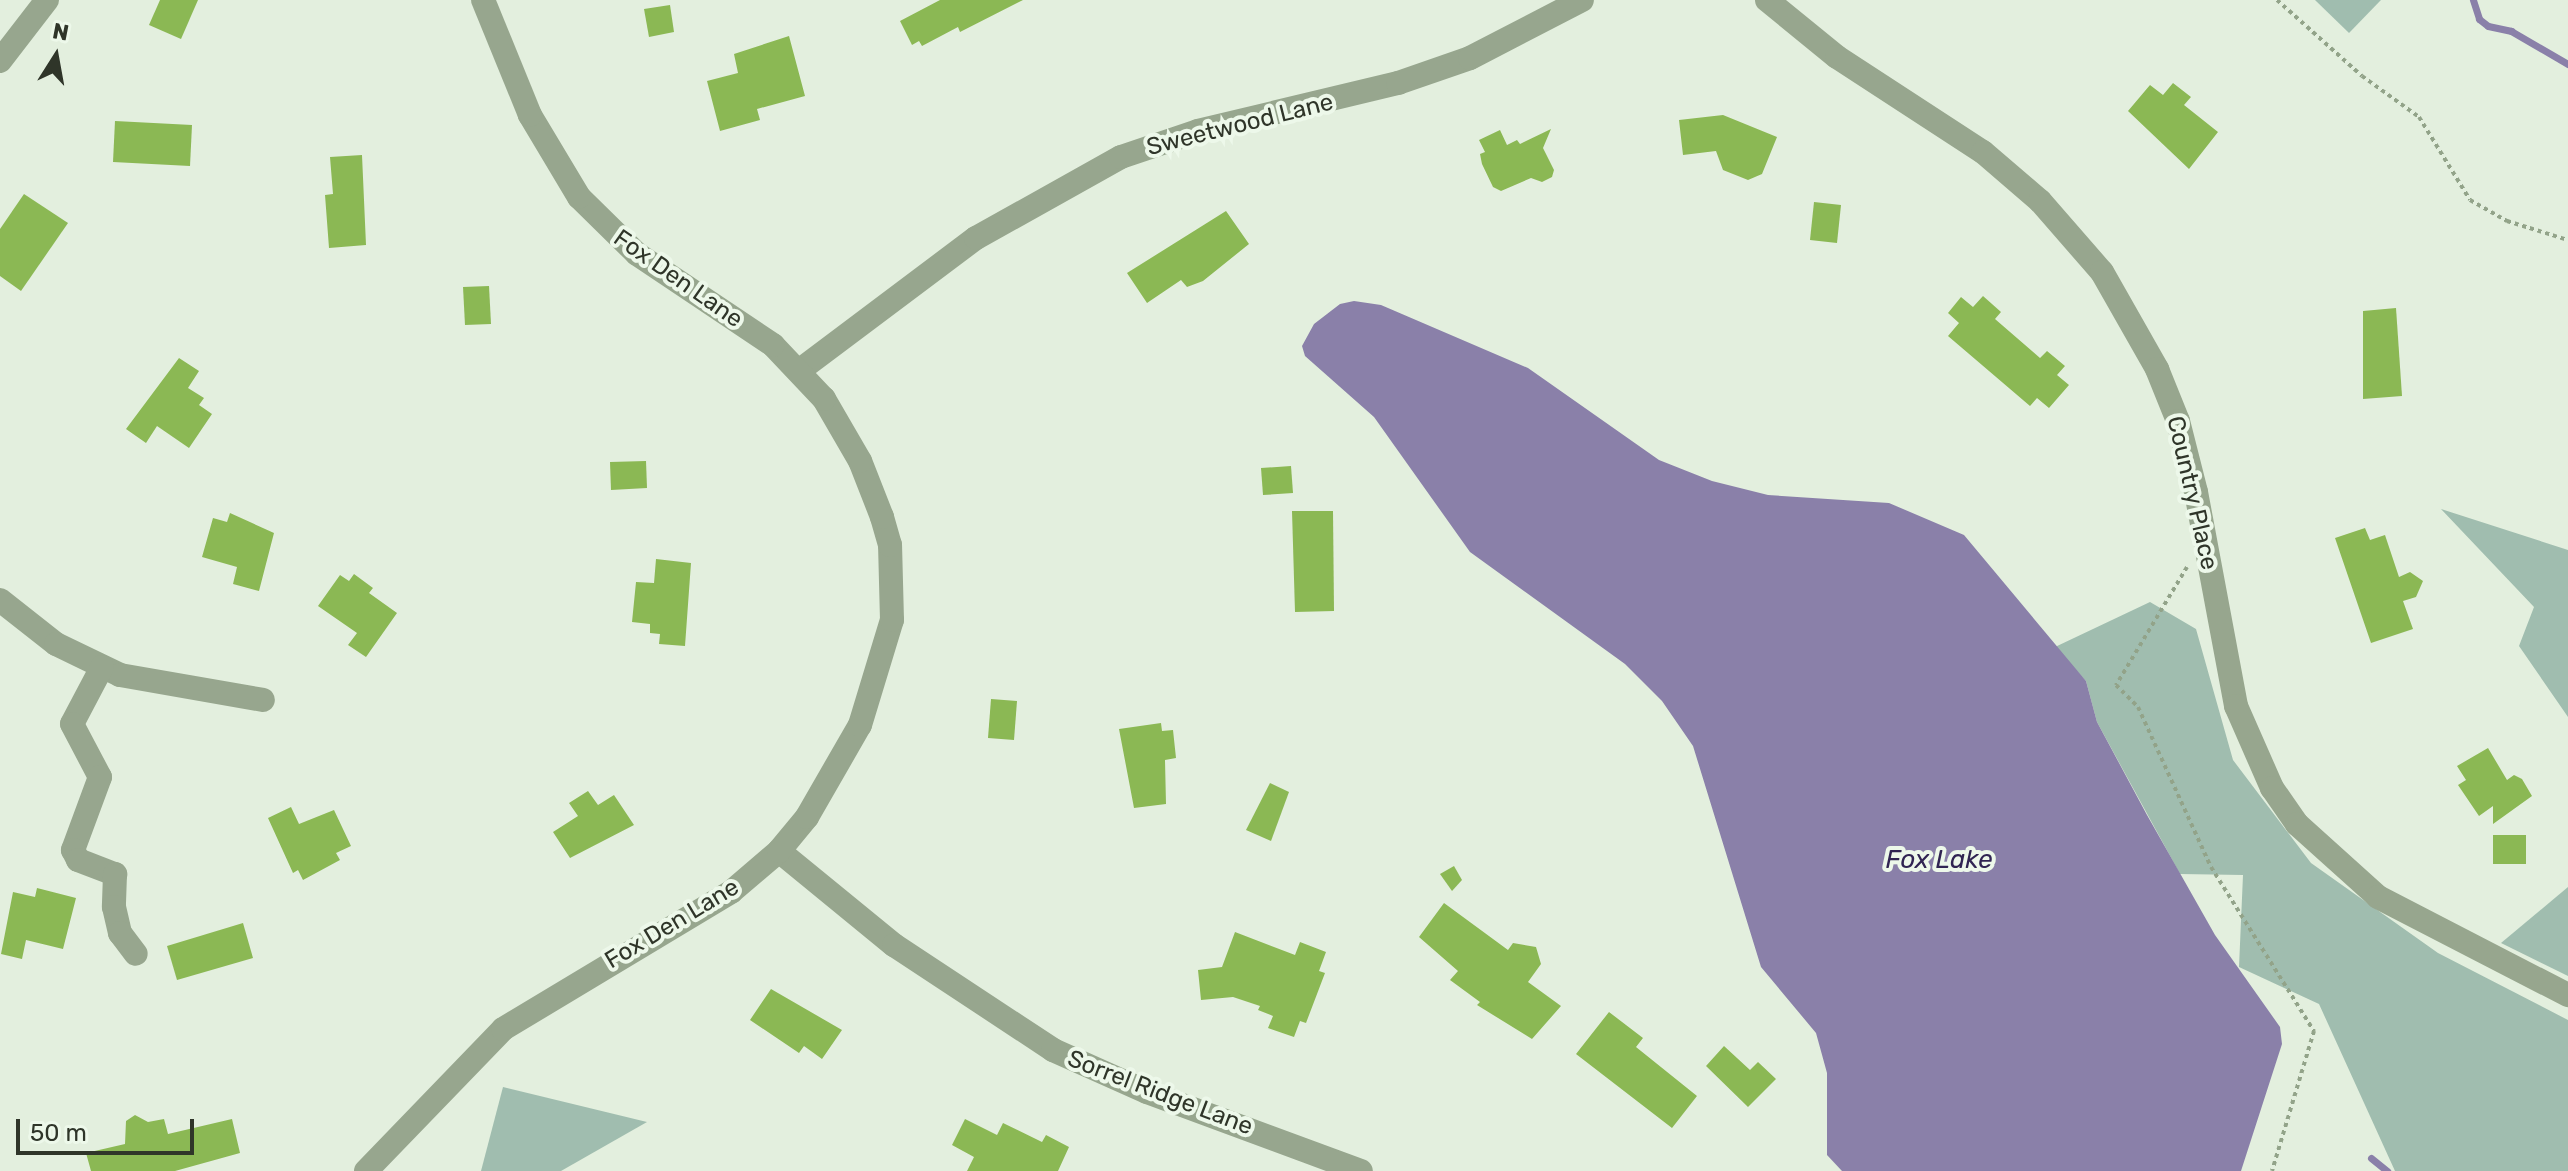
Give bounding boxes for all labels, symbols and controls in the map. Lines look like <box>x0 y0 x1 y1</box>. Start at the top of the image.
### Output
north arrow <box>16 16 96 96</box>
text: N <box>50 17 71 47</box>
street label: Sweetwood Lane <box>1144 88 1336 162</box>
street label: Fox Den Lane <box>608 224 748 334</box>
street label: Country Place <box>2160 413 2224 573</box>
water label: Fox Lake <box>1886 844 1992 876</box>
street label: Fox Den Lane <box>600 873 744 975</box>
street label: Sorrel Ridge Lane <box>1063 1044 1257 1142</box>
scale bar <box>20 1103 198 1153</box>
text: 50 m <box>30 1119 87 1147</box>

